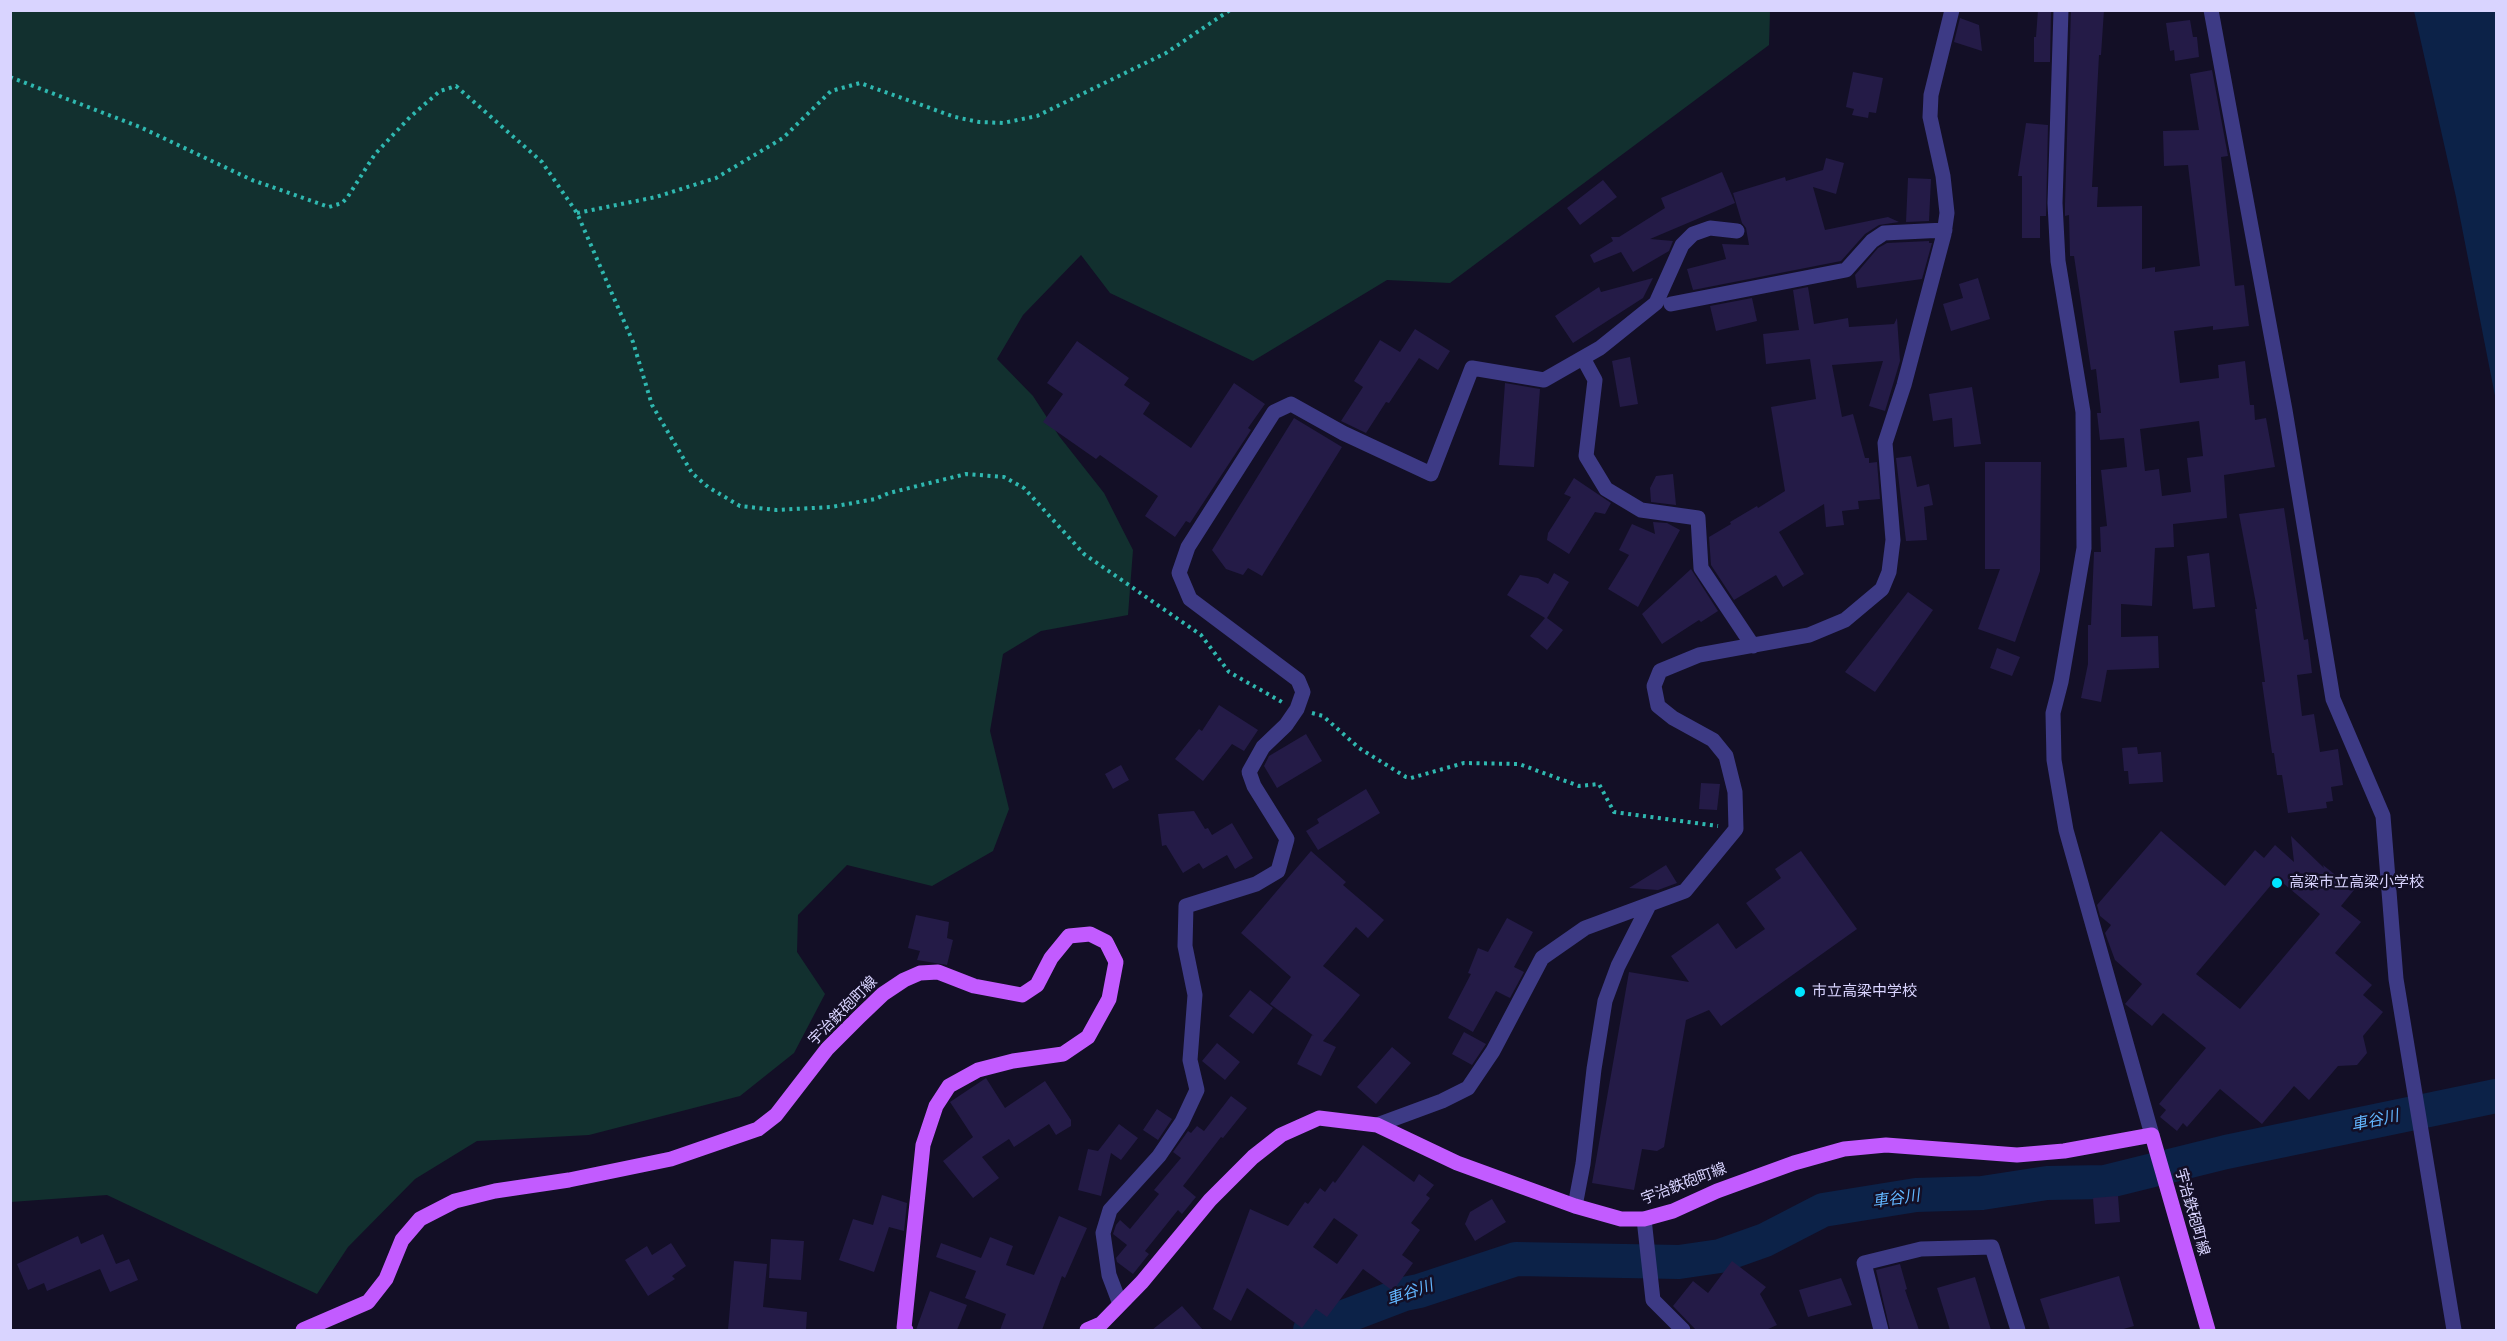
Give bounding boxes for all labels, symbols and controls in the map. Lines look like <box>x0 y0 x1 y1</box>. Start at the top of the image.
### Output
place label: 高梁市立高梁小学校 <box>2289 874 2424 892</box>
marker: 高梁市立高梁小学校 <box>2270 876 2284 890</box>
street label: 宇治鉄砲町線 <box>805 973 881 1049</box>
place label: 市立高梁中学校 <box>1812 983 1917 1001</box>
marker: 市立高梁中学校 <box>1793 985 1807 999</box>
water label: 車谷川 <box>2350 1107 2400 1135</box>
street label: 宇治鉄砲町線 <box>1639 1159 1729 1209</box>
street label: 宇治鉄砲町線 <box>2171 1166 2213 1258</box>
water label: 車谷川 <box>1871 1186 1921 1212</box>
water label: 車谷川 <box>1384 1276 1436 1310</box>

